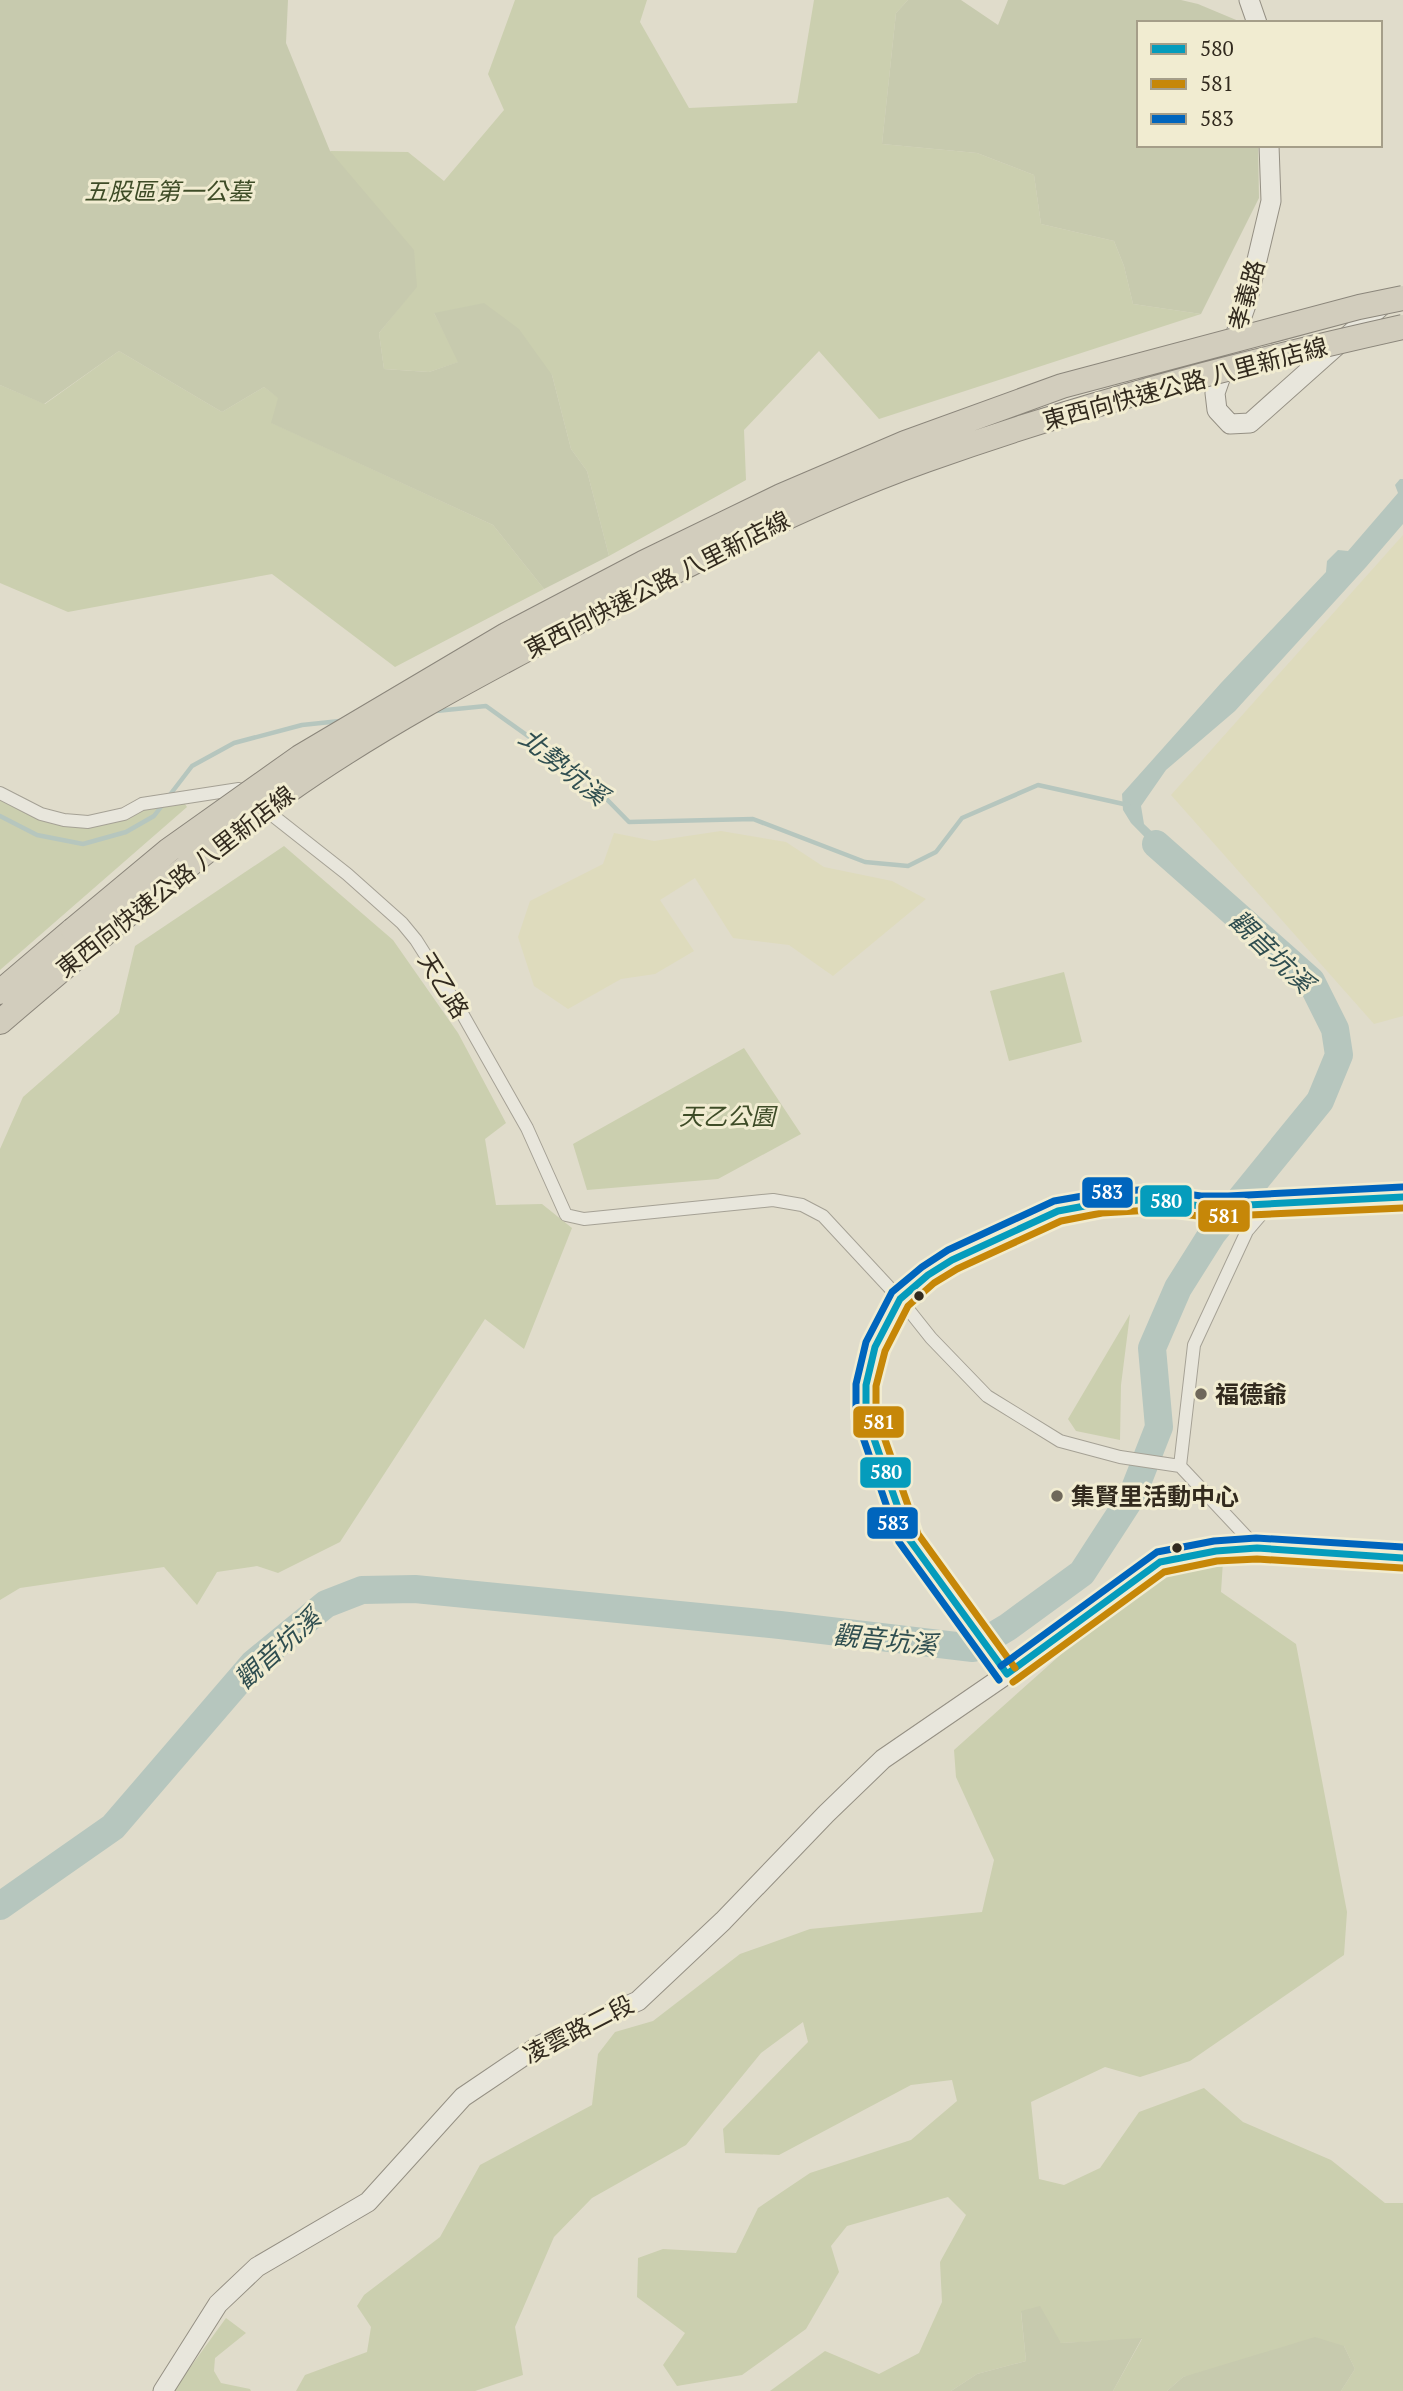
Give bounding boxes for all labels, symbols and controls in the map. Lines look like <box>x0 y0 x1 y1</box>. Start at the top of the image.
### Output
legend <box>1137 21 1382 147</box>
text: 580 <box>1200 34 1234 62</box>
text: 581 <box>1200 69 1234 97</box>
text: 583 <box>1200 104 1234 132</box>
park label: 五股區第一公墓 <box>84 175 256 207</box>
street label: 孝義路 <box>1221 256 1271 334</box>
street label: 東西向快速公路 八里新店線 <box>1039 330 1331 436</box>
street label: 東西向快速公路 八里新店線 <box>519 503 795 665</box>
water label: 北勢坑溪 <box>513 720 618 814</box>
street label: 東西向快速公路 八里新店線 <box>49 778 301 984</box>
water label: 觀音坑溪 <box>1223 903 1324 1002</box>
street label: 天乙路 <box>411 946 477 1024</box>
park label: 天乙公園 <box>679 1100 778 1132</box>
line badge: 583 <box>1081 1176 1134 1209</box>
text: 583 <box>1091 1179 1123 1204</box>
line badge: 580 <box>1139 1184 1193 1218</box>
text: 580 <box>1150 1188 1182 1213</box>
line badge: 581 <box>1197 1199 1251 1233</box>
text: 581 <box>1208 1203 1240 1228</box>
unlabelled marker <box>912 1289 926 1303</box>
place label: 福德爺 <box>1215 1378 1287 1410</box>
marker: 福德爺 <box>1193 1386 1209 1402</box>
line badge: 581 <box>852 1405 905 1439</box>
text: 581 <box>863 1409 895 1434</box>
line badge: 580 <box>859 1456 912 1489</box>
text: 580 <box>870 1459 902 1484</box>
place label: 集賢里活動中心 <box>1071 1480 1239 1512</box>
marker: 集賢里活動中心 <box>1049 1488 1065 1504</box>
line badge: 583 <box>866 1506 919 1540</box>
text: 583 <box>877 1510 909 1535</box>
unlabelled marker <box>1170 1541 1184 1555</box>
water label: 觀音坑溪 <box>227 1598 330 1695</box>
water label: 觀音坑溪 <box>832 1617 942 1662</box>
street label: 凌雲路二段 <box>517 1988 639 2070</box>

